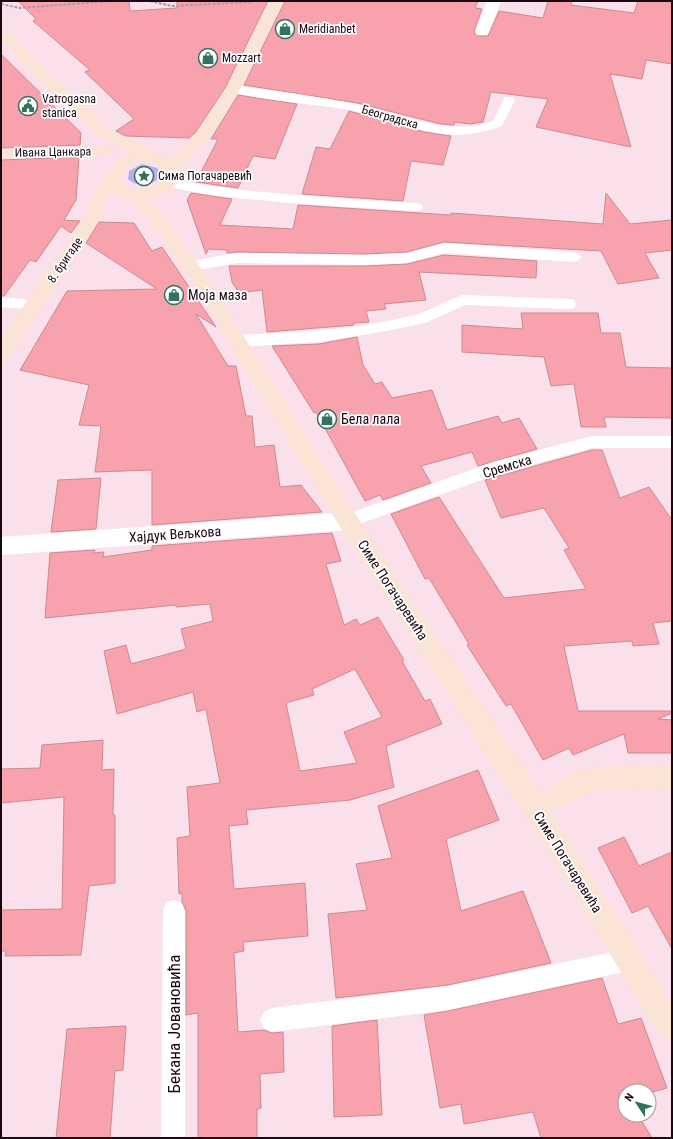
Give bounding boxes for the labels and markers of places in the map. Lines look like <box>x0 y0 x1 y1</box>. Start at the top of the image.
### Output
shop icon: Meridianbet <box>274 18 296 40</box>
place label: Meridianbet <box>299 22 356 36</box>
shop icon: Mozzart <box>197 47 219 69</box>
place label: Mozzart <box>222 51 261 65</box>
place label: Vatrogasna stanica <box>42 92 96 120</box>
public building icon: Vatrogasna stanica <box>17 95 39 117</box>
place icon: Сима Погачаревић <box>133 165 155 187</box>
place label: Сима Погачаревић <box>158 169 252 183</box>
shop icon: Моја маза <box>163 284 185 306</box>
place label: Моја маза <box>188 287 247 303</box>
shop icon: Бела лала <box>316 408 338 430</box>
place label: Бела лала <box>341 411 400 427</box>

